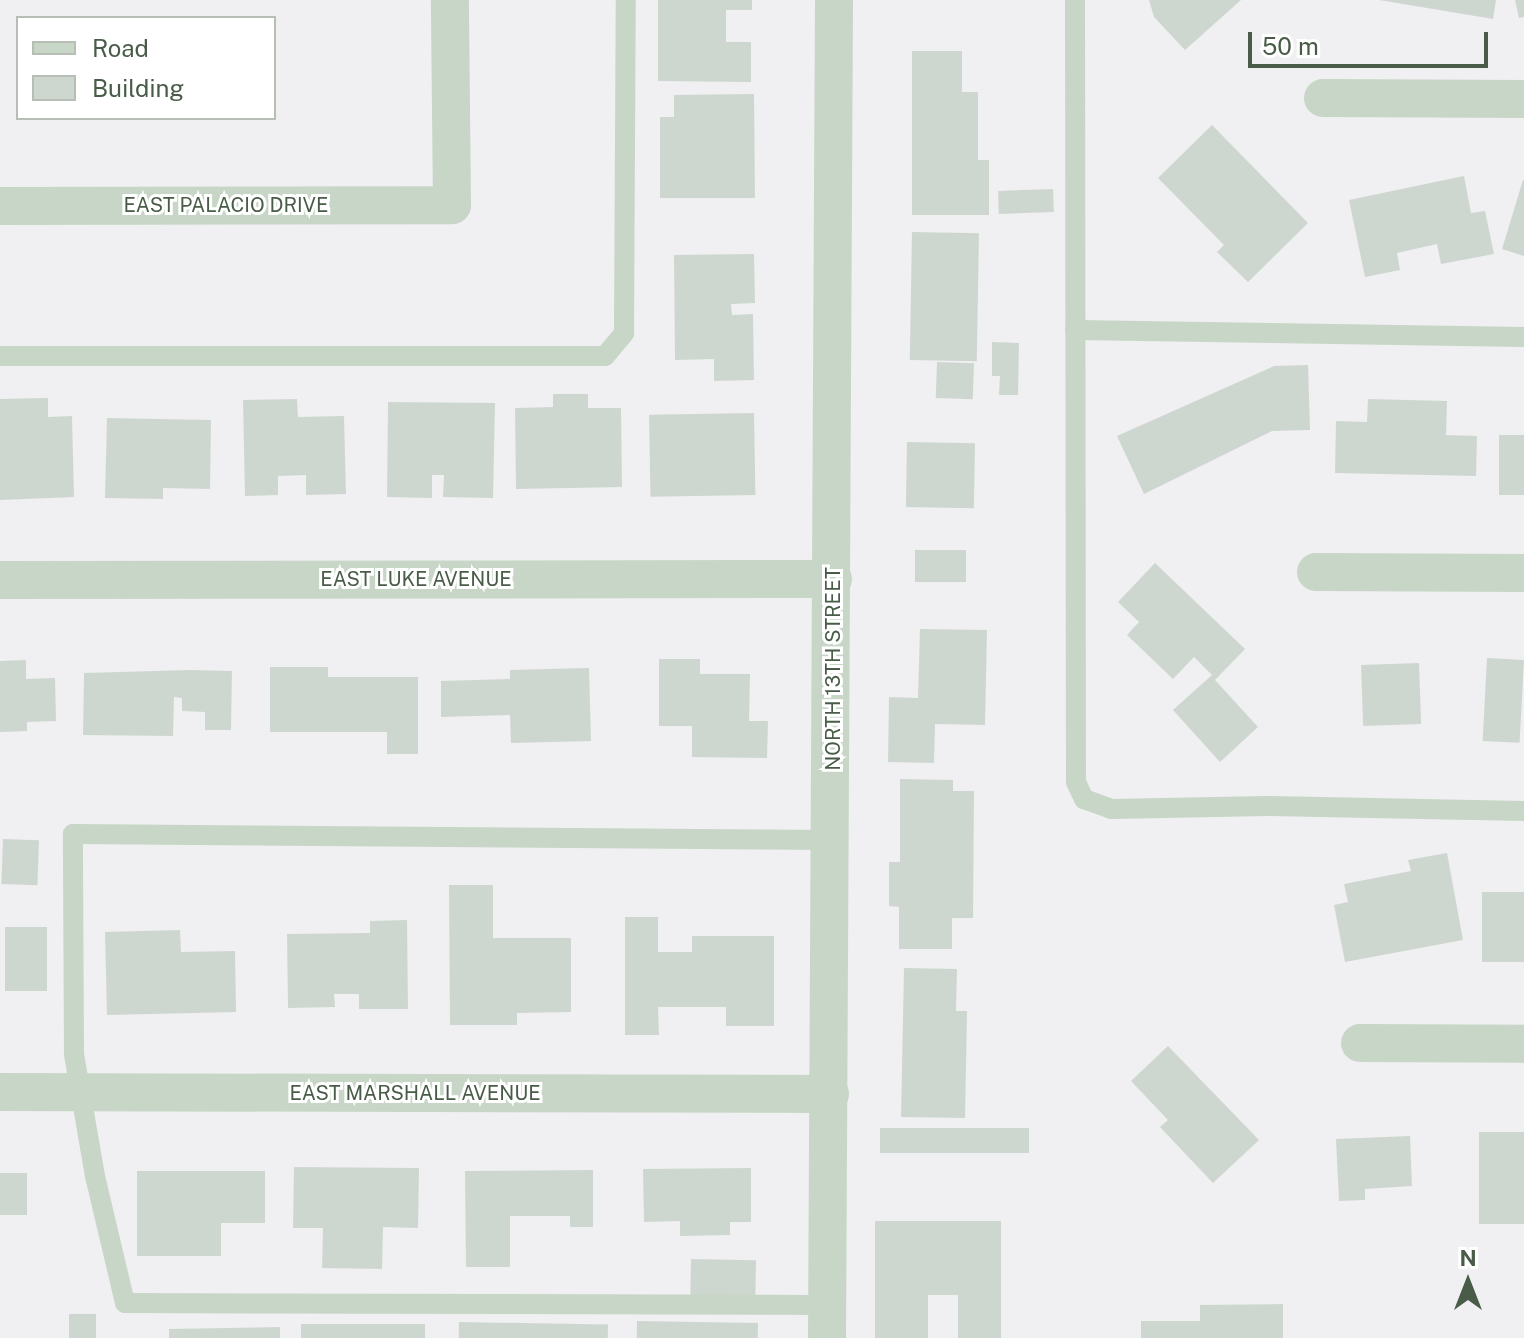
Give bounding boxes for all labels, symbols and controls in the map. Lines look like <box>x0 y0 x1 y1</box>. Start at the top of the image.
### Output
legend <box>16 16 276 120</box>
scale bar <box>1252 16 1492 66</box>
text: 50 m <box>1262 32 1319 60</box>
text: Road <box>92 34 149 62</box>
text: Building <box>92 74 184 102</box>
street label: EAST PALACIO DRIVE <box>124 193 328 217</box>
street label: EAST LUKE AVENUE <box>320 567 512 591</box>
street label: NORTH 13TH STREET <box>821 567 845 771</box>
street label: EAST MARSHALL AVENUE <box>289 1081 541 1105</box>
north arrow <box>1428 1242 1508 1322</box>
text: N <box>1459 1245 1477 1271</box>

